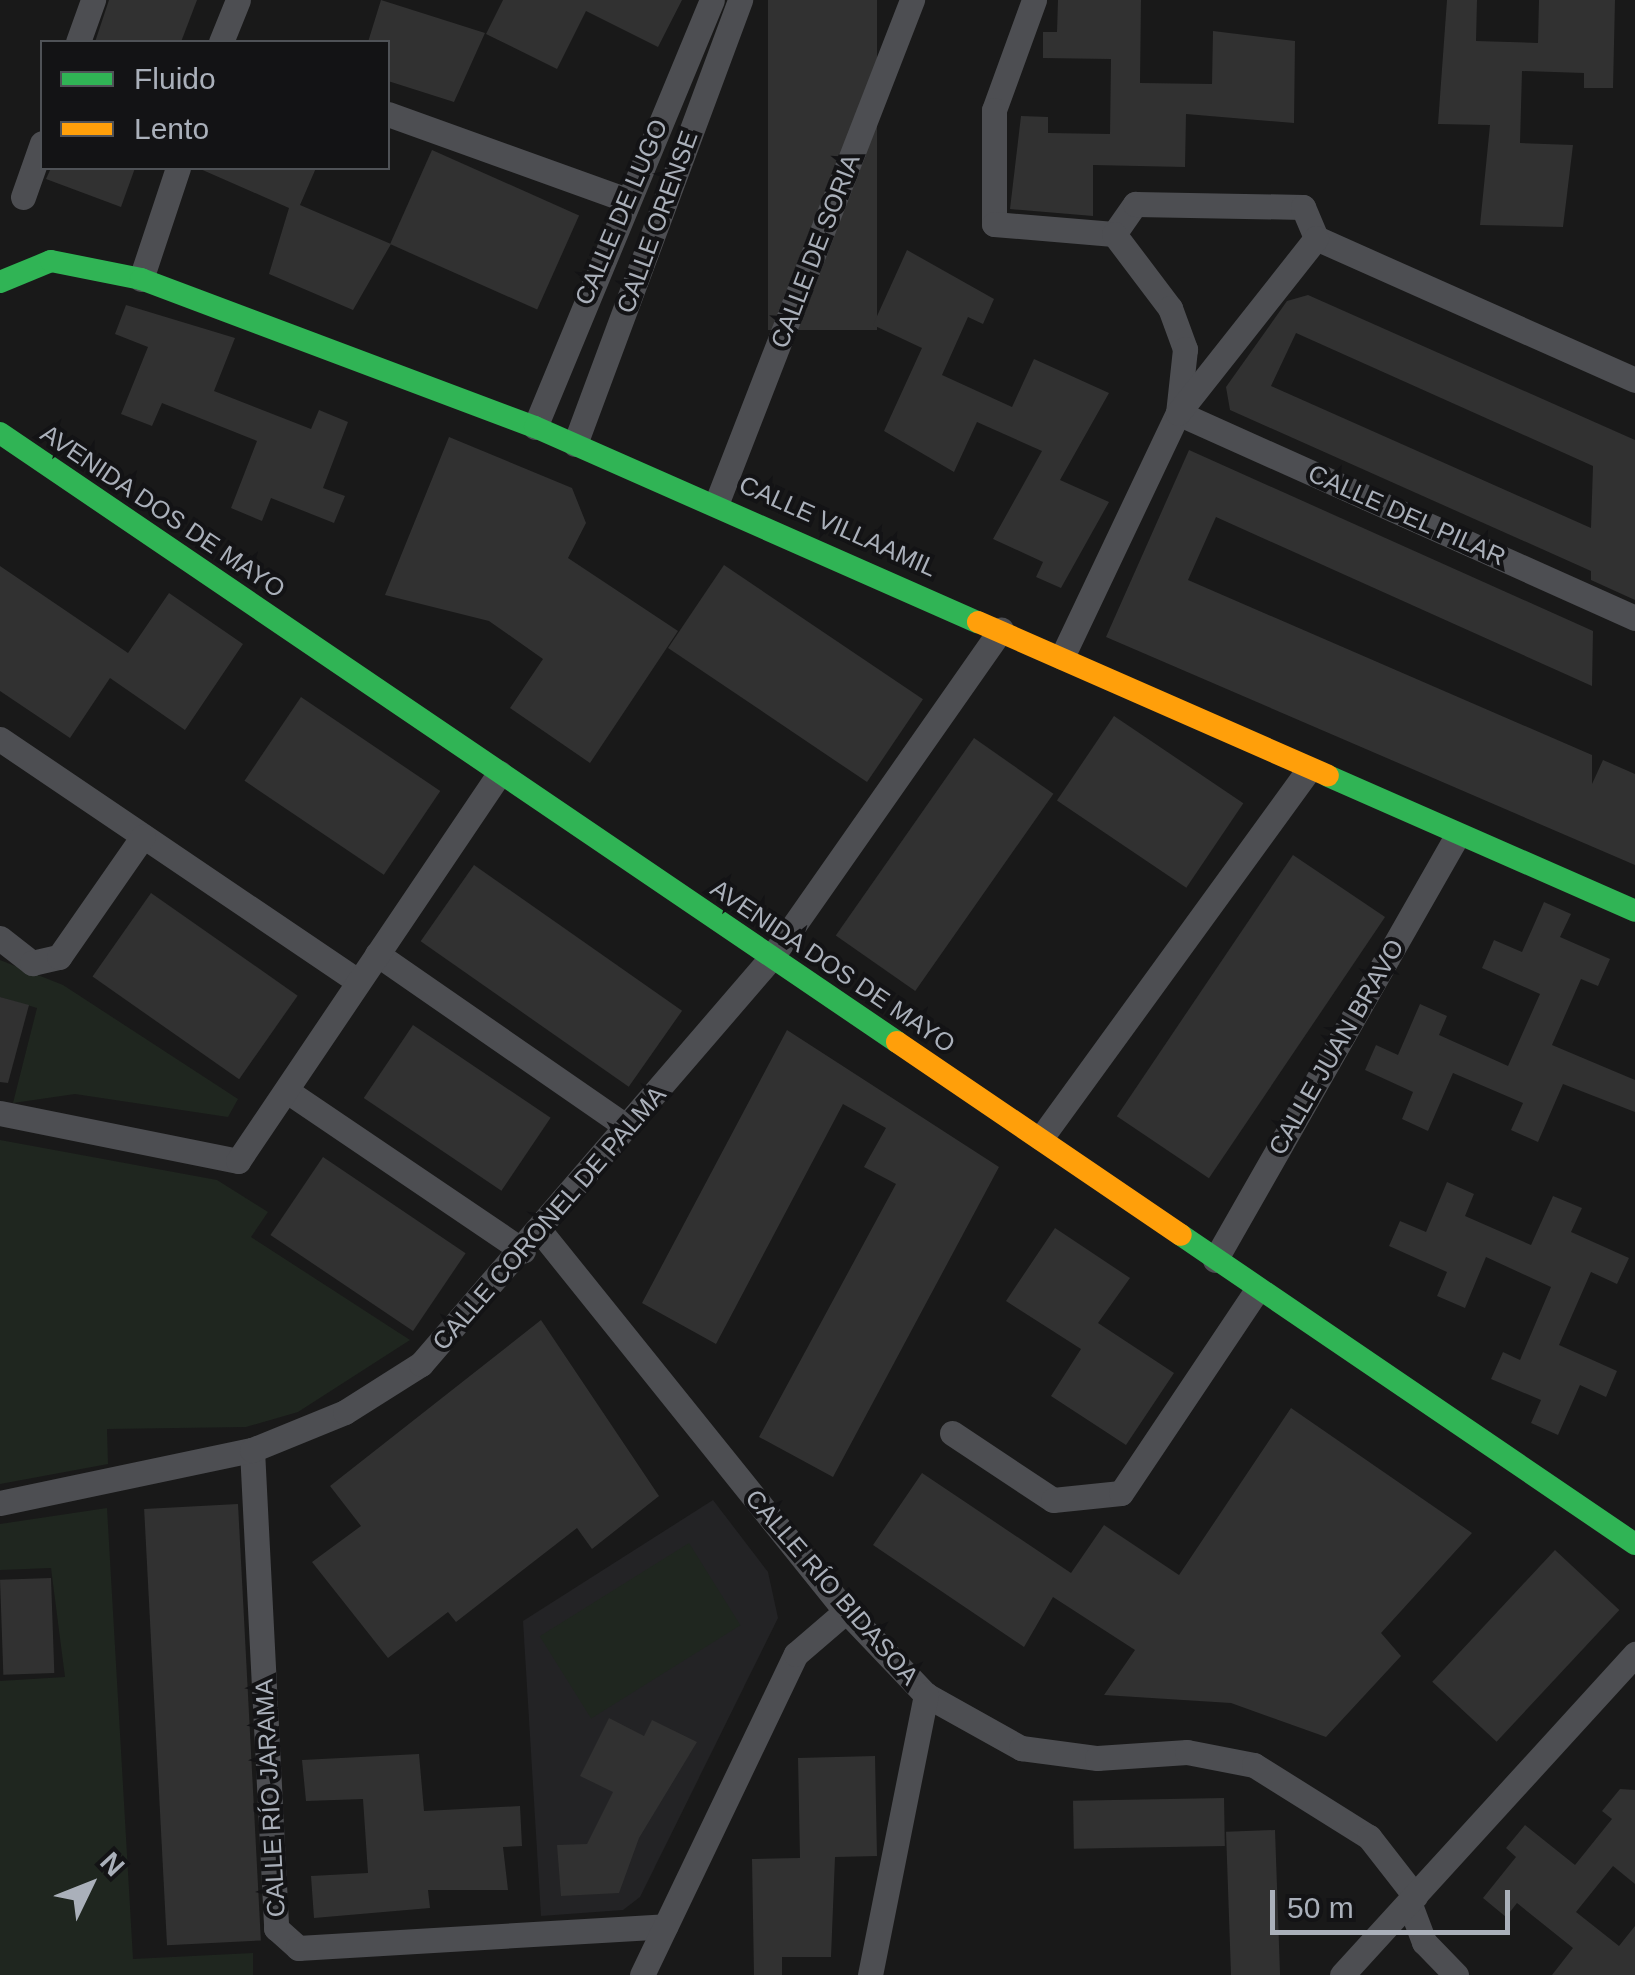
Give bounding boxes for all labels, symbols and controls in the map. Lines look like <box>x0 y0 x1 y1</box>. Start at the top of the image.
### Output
legend <box>40 40 390 170</box>
text: Fluido <box>134 62 216 95</box>
text: Lento <box>134 112 209 145</box>
street label: CALLE DE LUGO <box>568 115 674 309</box>
street label: CALLE ORENSE <box>610 127 704 317</box>
street label: CALLE DE SORIA <box>764 150 866 352</box>
street label: AVENIDA DOS DE MAYO <box>35 418 291 604</box>
street label: CALLE DEL PILAR <box>1303 458 1511 572</box>
street label: CALLE VILLAAMIL <box>735 469 941 583</box>
street label: AVENIDA DOS DE MAYO <box>705 873 961 1059</box>
street label: CALLE JUAN BRAVO <box>1262 934 1410 1160</box>
street label: CALLE CORONEL DE PALMA <box>426 1079 672 1357</box>
street label: CALLE RÍO BIDASOA <box>739 1483 925 1691</box>
street label: CALLE RÍO JARAMA <box>249 1678 291 1918</box>
north arrow <box>40 1835 140 1935</box>
text: N <box>94 1846 131 1882</box>
scale bar <box>1275 1870 1515 1932</box>
text: 50 m <box>1287 1891 1354 1924</box>

